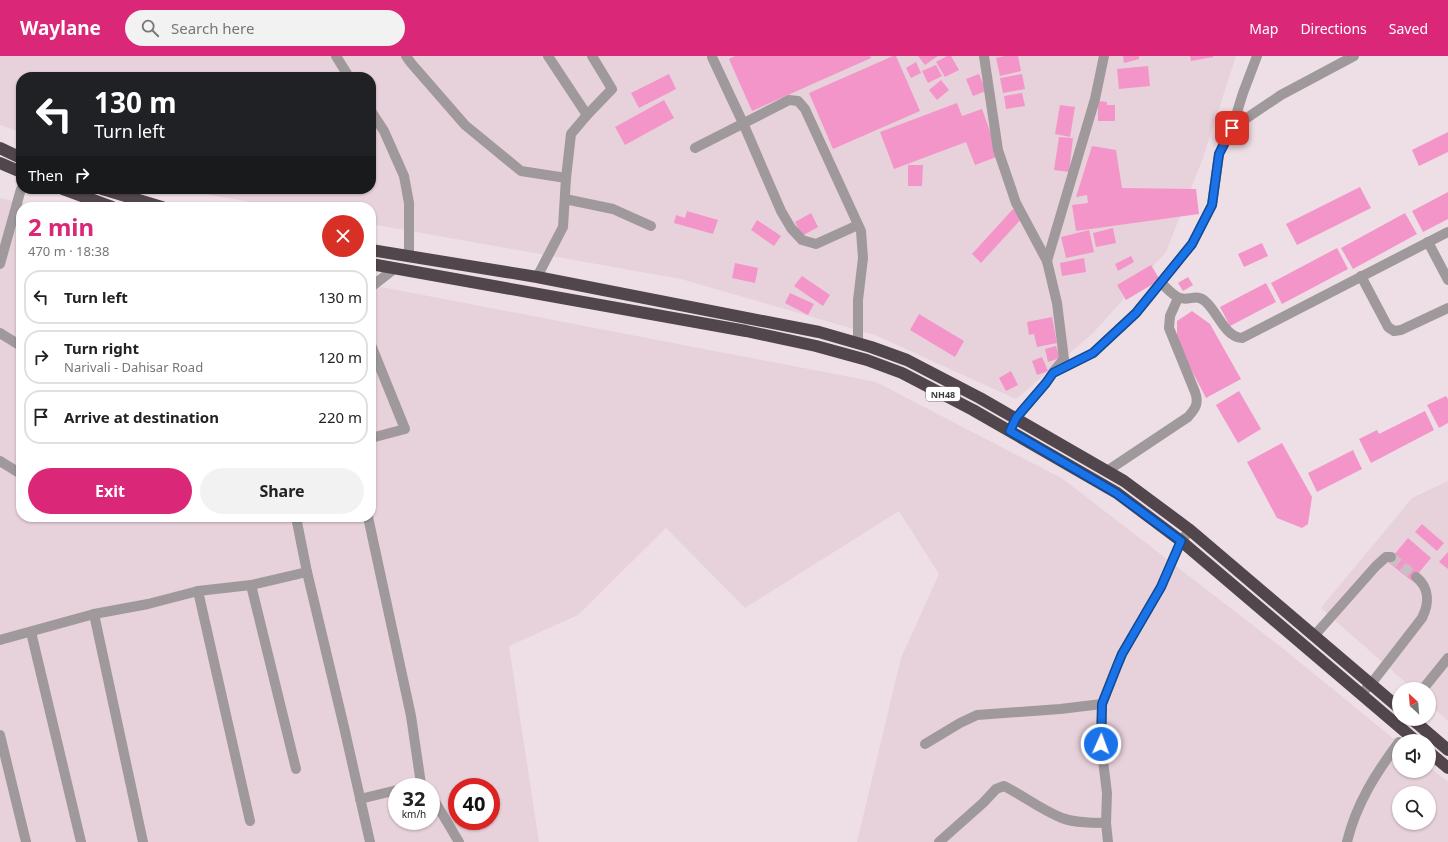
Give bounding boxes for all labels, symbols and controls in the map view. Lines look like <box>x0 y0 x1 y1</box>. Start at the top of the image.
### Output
search box <box>125 10 405 46</box>
text: Waylane <box>20 15 101 41</box>
icon: search <box>139 17 161 39</box>
text: Search here <box>171 18 254 38</box>
text: Map <box>1249 19 1278 38</box>
text: Directions <box>1300 19 1367 38</box>
text: Saved <box>1389 19 1428 38</box>
text: 130 m <box>94 83 177 121</box>
icon: left <box>28 88 80 140</box>
pin <box>1215 111 1249 145</box>
icon: arrive <box>1221 117 1243 139</box>
text: Turn left <box>94 119 165 143</box>
icon: right <box>71 164 93 186</box>
text: Then <box>28 165 63 185</box>
text: 2 min <box>28 210 94 243</box>
button: close <box>322 215 364 257</box>
text: 470 m · 18:38 <box>28 242 109 260</box>
icon: left <box>30 286 52 308</box>
text: Turn left <box>64 287 128 307</box>
text: 130 m <box>318 287 362 307</box>
text: Turn right <box>64 338 139 358</box>
icon: right <box>30 346 52 368</box>
text: 120 m <box>318 347 362 367</box>
text: Narivali - Dahisar Road <box>64 358 203 376</box>
road number: NH48 <box>926 387 960 401</box>
icon: arrive <box>30 406 52 428</box>
text: Arrive at destination <box>64 407 219 427</box>
text: 220 m <box>318 407 362 427</box>
button: Exit <box>28 468 192 514</box>
button: Share <box>200 468 364 514</box>
north arrow <box>1392 682 1436 726</box>
map controls <box>1392 682 1436 830</box>
position arrow <box>1080 723 1122 765</box>
button: sound <box>1392 734 1436 778</box>
speed limit sign: 40 <box>448 778 500 830</box>
text: 32 <box>403 785 425 812</box>
button: search <box>1392 786 1436 830</box>
text: km/h <box>402 807 426 821</box>

